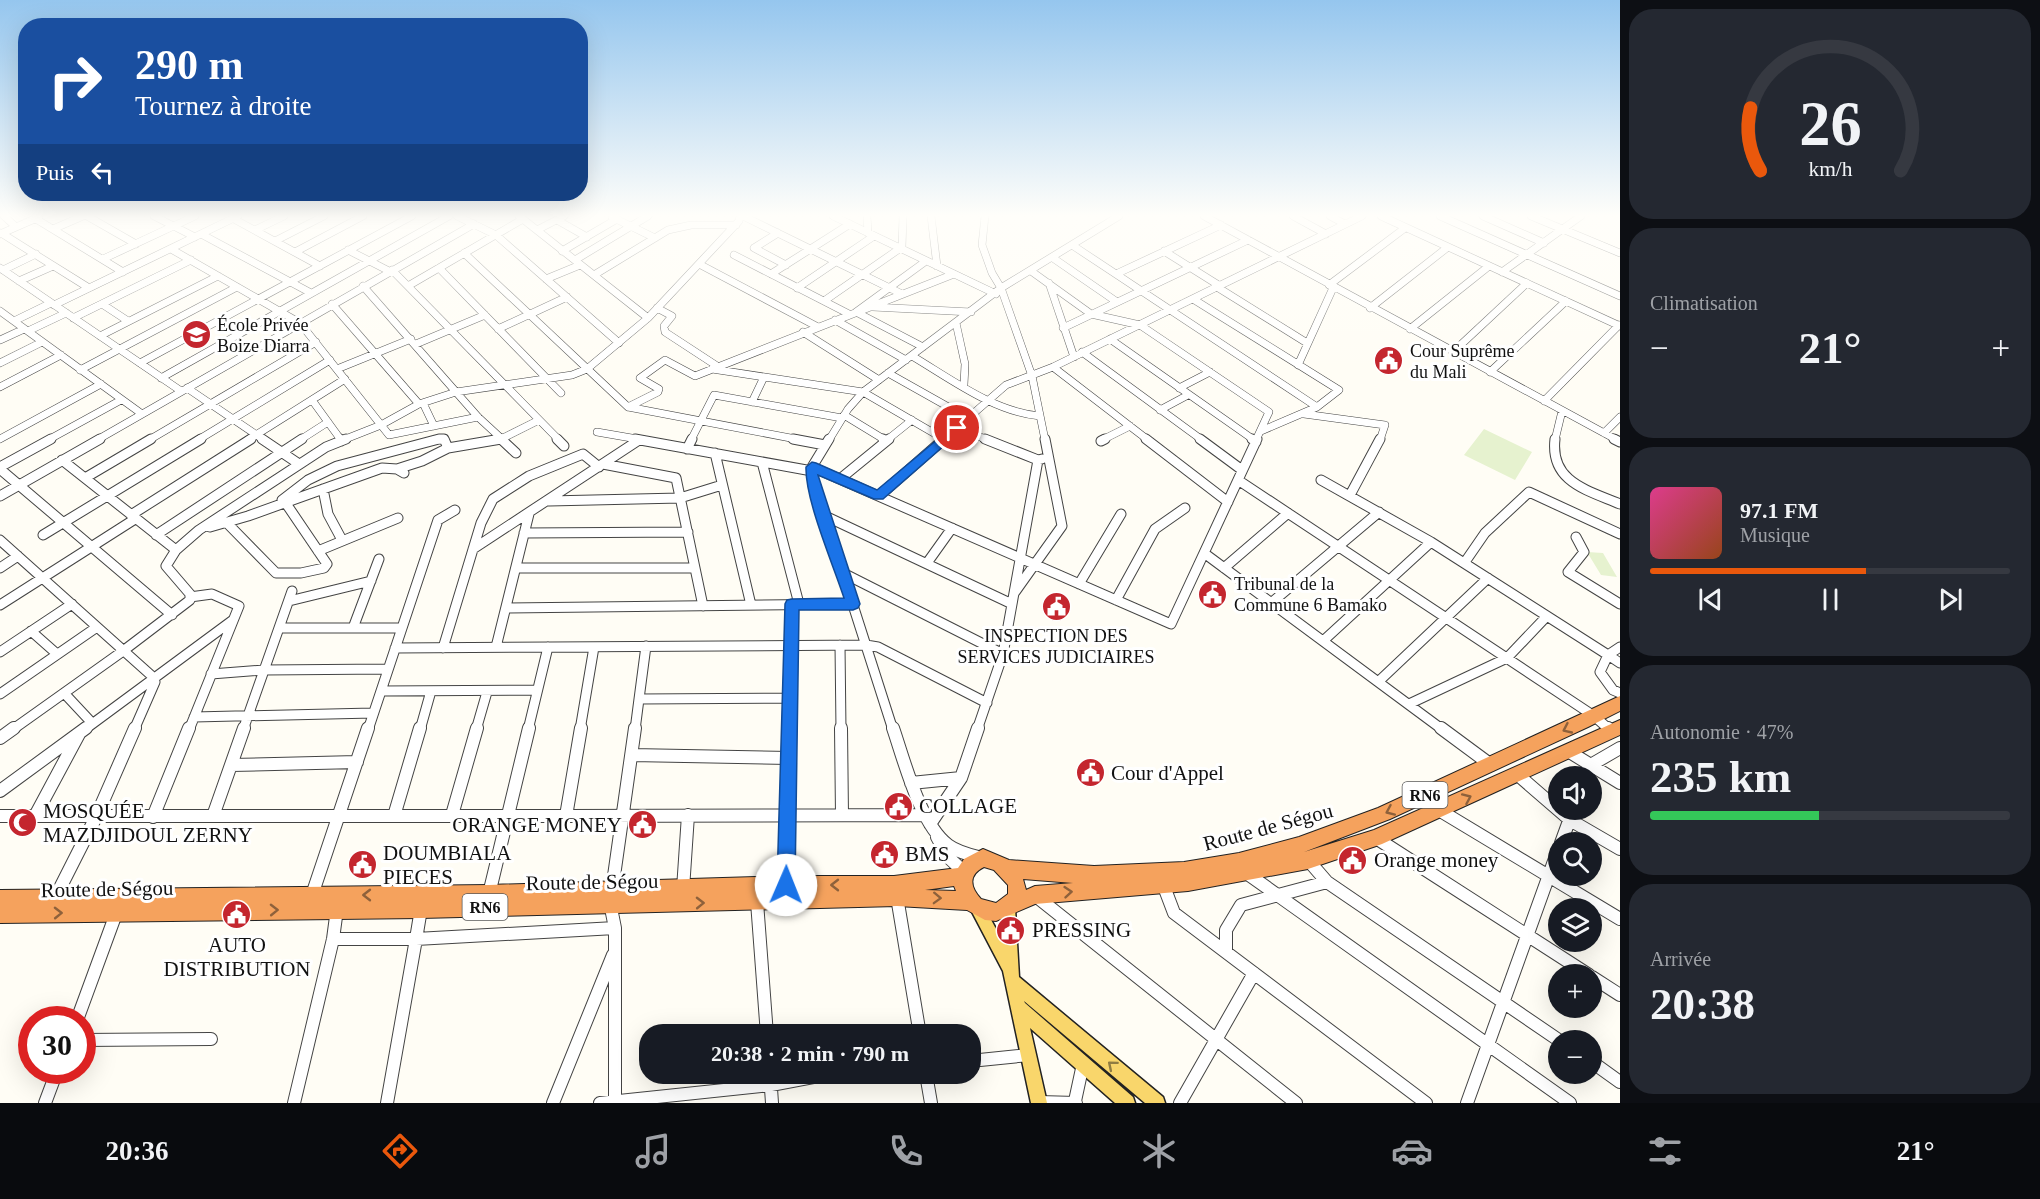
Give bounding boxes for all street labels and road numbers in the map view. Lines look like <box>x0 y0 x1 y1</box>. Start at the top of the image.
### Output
road number: RN6 <box>1402 782 1448 808</box>
street label: Route de Ségou <box>1201 798 1336 856</box>
street label: Route de Ségou <box>525 869 659 895</box>
street label: Route de Ségou <box>40 876 174 902</box>
road number: RN6 <box>462 894 508 920</box>

